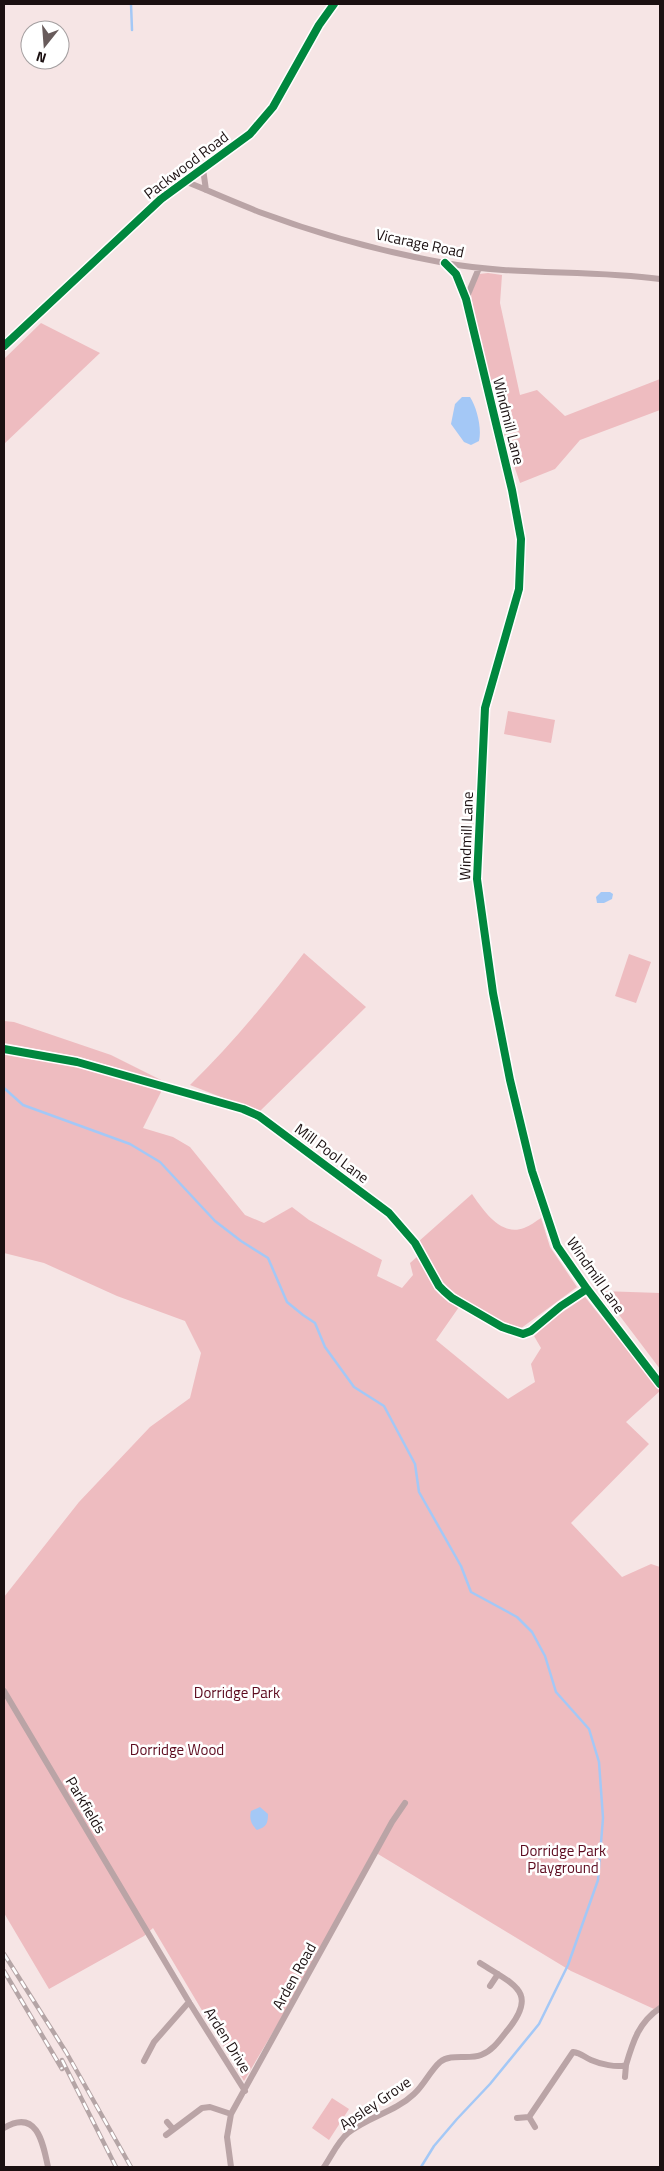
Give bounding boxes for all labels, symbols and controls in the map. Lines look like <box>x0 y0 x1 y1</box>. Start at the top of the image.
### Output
north arrow <box>20 20 70 70</box>
text: N <box>33 46 49 69</box>
street label: Packwood Road <box>139 125 233 205</box>
street label: Vicarage Road <box>374 222 466 264</box>
street label: Windmill Lane <box>487 375 531 467</box>
street label: Windmill Lane <box>453 791 479 881</box>
street label: Mill Pool Lane <box>290 1117 374 1189</box>
street label: Windmill Lane <box>561 1232 631 1318</box>
park label: Dorridge Park <box>194 1681 280 1704</box>
park label: Dorridge Wood <box>130 1738 224 1761</box>
street label: Parkfields <box>60 1772 112 1838</box>
park label: Dorridge Park Playground <box>520 1839 606 1879</box>
street label: Arden Road <box>266 1938 322 2014</box>
street label: Arden Drive <box>199 2003 257 2077</box>
street label: Apsley Grove <box>335 2071 415 2135</box>

